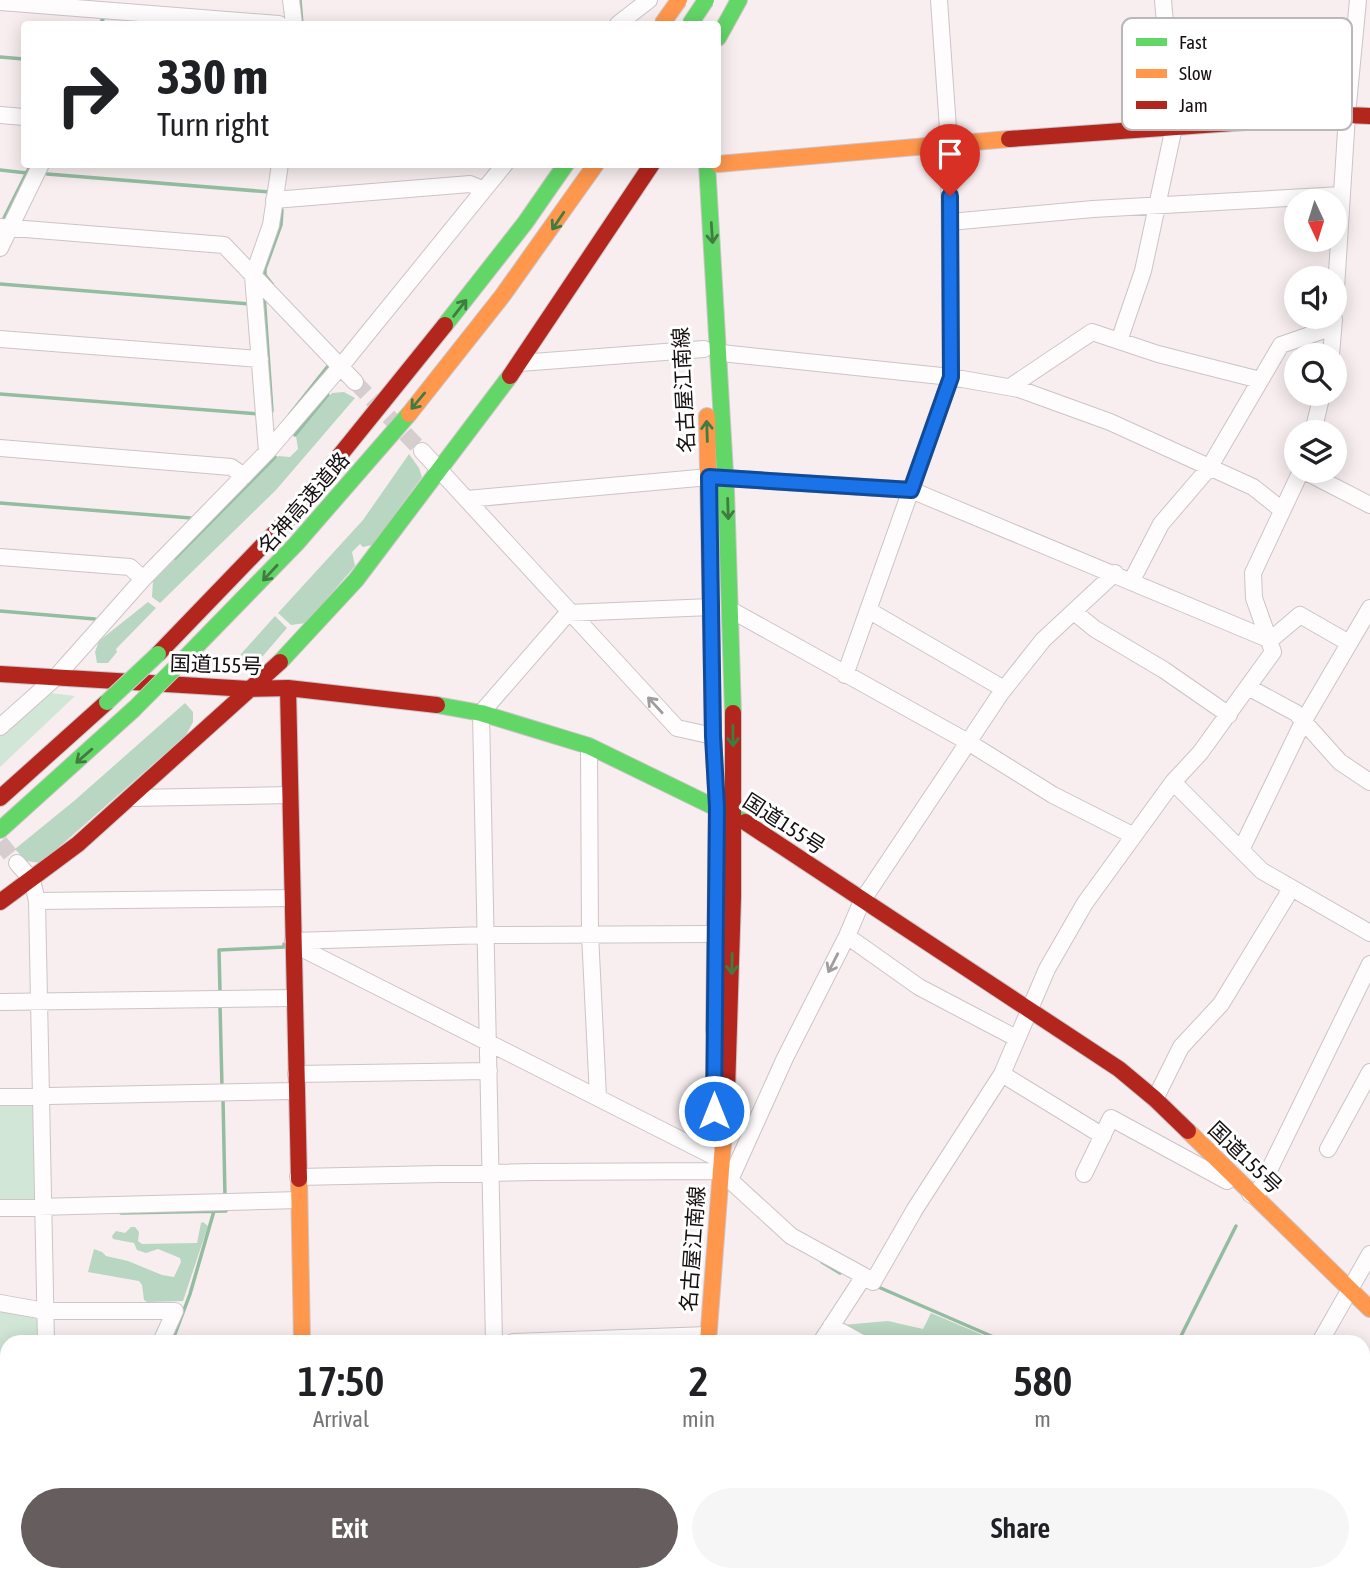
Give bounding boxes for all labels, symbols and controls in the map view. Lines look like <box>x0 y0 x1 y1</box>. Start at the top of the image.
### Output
legend <box>1122 18 1352 130</box>
text: Fast <box>1179 31 1207 53</box>
text: 330 m <box>157 48 268 104</box>
icon: right <box>42 49 133 140</box>
text: Slow <box>1179 62 1213 84</box>
text: Jam <box>1179 94 1208 116</box>
text: Turn right <box>157 106 270 143</box>
pin <box>920 124 980 196</box>
icon: arrive <box>931 135 969 173</box>
north arrow <box>1284 189 1348 252</box>
map controls <box>1284 189 1347 483</box>
one-way arrow <box>551 211 565 230</box>
one-way arrow <box>706 221 719 244</box>
button: sound <box>1284 266 1347 329</box>
one-way arrow <box>452 299 467 317</box>
street label: 名古屋江南線 <box>668 327 698 454</box>
button: search <box>1284 343 1347 406</box>
one-way arrow <box>411 391 426 409</box>
one-way arrow <box>701 420 714 443</box>
button: layers <box>1284 420 1347 483</box>
street label: 名神高速道路 <box>253 447 354 558</box>
one-way arrow <box>721 497 734 520</box>
one-way arrow <box>262 564 278 582</box>
street label: 国道155号 <box>169 650 263 678</box>
one-way arrow <box>647 697 664 714</box>
one-way arrow <box>726 725 740 748</box>
one-way arrow <box>75 748 93 764</box>
street label: 国道155号 <box>739 788 830 858</box>
one-way arrow <box>726 952 739 975</box>
one-way arrow <box>826 952 840 973</box>
position arrow <box>677 1074 751 1148</box>
street label: 国道155号 <box>1204 1116 1287 1198</box>
street label: 名古屋江南線 <box>676 1185 708 1313</box>
text: 17:50 <box>298 1357 384 1405</box>
text: 2 <box>689 1357 708 1405</box>
text: 580 <box>1013 1357 1072 1405</box>
text: Arrival <box>313 1406 369 1432</box>
text: min <box>682 1406 715 1432</box>
text: m <box>1034 1406 1051 1432</box>
button: Exit <box>21 1488 678 1568</box>
button: Share <box>692 1488 1349 1568</box>

